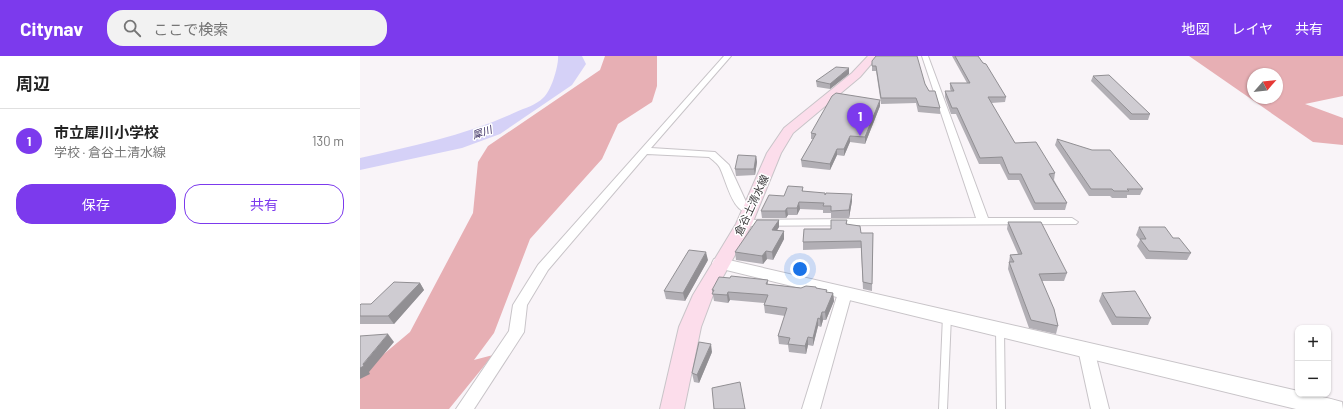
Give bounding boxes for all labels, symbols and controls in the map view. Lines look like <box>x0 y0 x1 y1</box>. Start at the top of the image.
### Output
search box <box>107 10 387 46</box>
text: Citynav <box>20 17 83 40</box>
icon: search <box>121 17 143 39</box>
text: ここで検索 <box>153 20 228 38</box>
text: 地図 <box>1181 20 1209 37</box>
text: レイヤ <box>1231 20 1273 37</box>
text: 共有 <box>1295 20 1323 37</box>
north arrow <box>1247 68 1283 104</box>
text: 周辺 <box>16 73 50 93</box>
pin: 1 <box>847 103 873 136</box>
text: 市立犀川小学校 <box>54 123 159 141</box>
water label: 犀川 <box>471 123 494 141</box>
text: 1 <box>27 133 31 149</box>
text: 130 m <box>312 133 344 149</box>
text: 学校 · 倉谷土清水線 <box>54 144 166 160</box>
street label: 倉谷土清水線 <box>731 172 771 238</box>
button: 保存 <box>16 184 176 224</box>
button: 共有 <box>184 184 344 224</box>
your location <box>790 259 810 279</box>
map controls <box>1295 325 1331 397</box>
button: + <box>1295 325 1331 361</box>
button: − <box>1295 361 1331 397</box>

